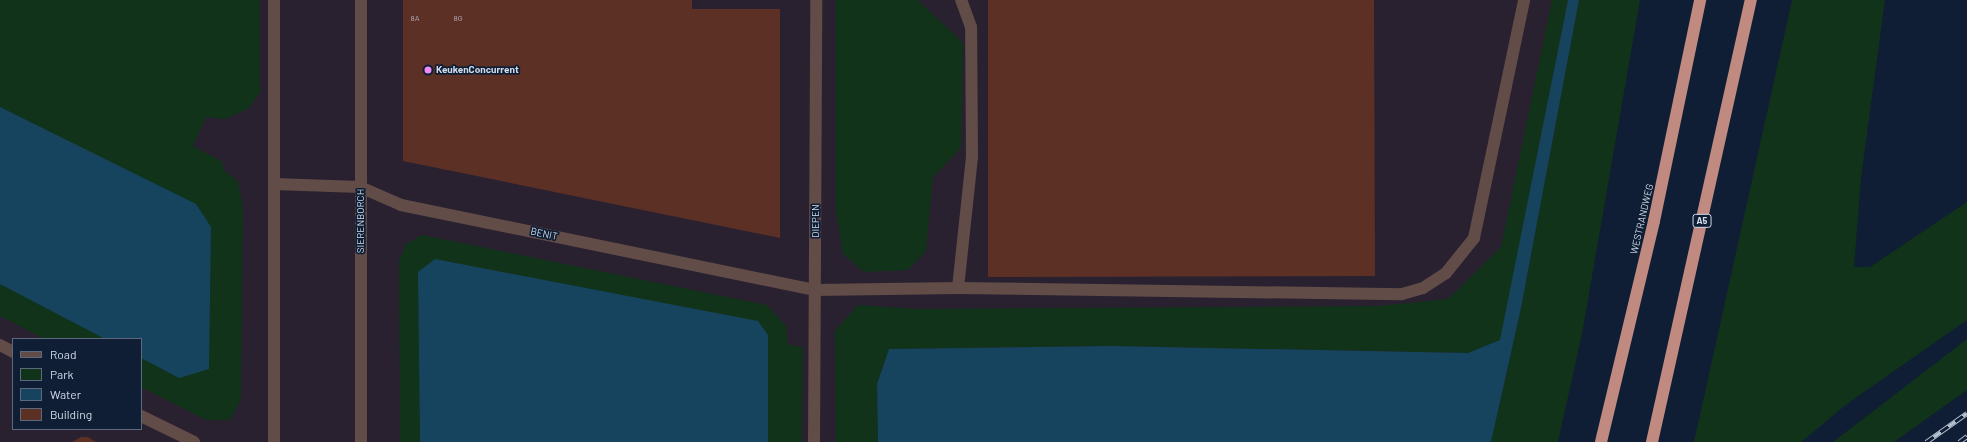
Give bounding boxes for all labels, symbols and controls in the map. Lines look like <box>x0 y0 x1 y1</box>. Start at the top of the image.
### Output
house number: 8A <box>410 14 420 24</box>
house number: 8G <box>453 14 463 24</box>
place label: KeukenConcurrent <box>436 64 519 76</box>
marker: KeukenConcurrent <box>423 65 433 75</box>
street label: WESTRANDWEG <box>1628 183 1656 255</box>
street label: SIERENBORCH <box>355 189 367 253</box>
street label: DIEPEN <box>810 204 822 238</box>
road number: A5 <box>1692 214 1712 228</box>
street label: BENIT <box>529 225 559 243</box>
legend <box>12 338 142 430</box>
text: Road <box>50 347 77 361</box>
text: Park <box>50 367 74 381</box>
text: Water <box>50 387 81 401</box>
text: Building <box>50 407 92 421</box>

